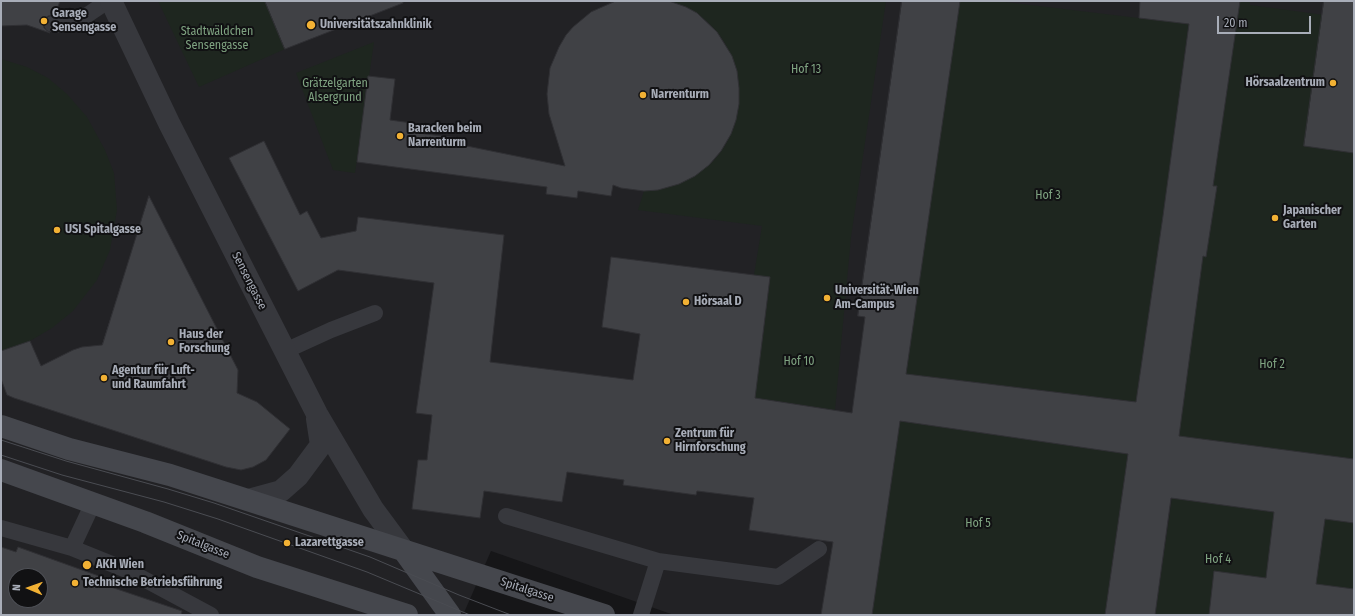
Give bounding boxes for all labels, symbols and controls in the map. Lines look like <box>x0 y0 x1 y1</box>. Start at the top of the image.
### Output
place label: Garage Sensengasse <box>52 7 116 35</box>
scale bar <box>1219 8 1313 34</box>
marker: Garage Sensengasse <box>39 16 49 26</box>
text: 20 m <box>1224 16 1248 30</box>
place label: Universitätszahnklinik <box>320 18 432 32</box>
marker: Universitätszahnklinik <box>305 19 317 31</box>
park label: Stadtwäldchen Sensengasse <box>181 25 253 53</box>
park label: Hof 13 <box>791 63 821 77</box>
place label: Hörsaalzentrum <box>1245 76 1325 90</box>
park label: Grätzelgarten Alsergrund <box>302 77 368 105</box>
marker: Hörsaalzentrum <box>1328 78 1338 88</box>
place label: Narrenturm <box>651 88 709 102</box>
marker: Narrenturm <box>638 90 648 100</box>
place label: Baracken beim Narrenturm <box>408 122 482 150</box>
marker: Baracken beim Narrenturm <box>395 131 405 141</box>
park label: Hof 3 <box>1035 189 1061 203</box>
place label: Japanischer Garten <box>1283 204 1341 232</box>
marker: Japanischer Garten <box>1270 213 1280 223</box>
place label: USI Spitalgasse <box>65 223 141 237</box>
marker: USI Spitalgasse <box>52 225 62 235</box>
street label: Sensengasse <box>228 250 270 312</box>
place label: Universität-Wien Am-Campus <box>835 284 919 312</box>
marker: Universität-Wien Am-Campus <box>822 293 832 303</box>
place label: Hörsaal D <box>694 295 742 309</box>
marker: Hörsaal D <box>681 297 691 307</box>
place label: Haus der Forschung <box>179 328 230 356</box>
marker: Haus der Forschung <box>166 337 176 347</box>
park label: Hof 10 <box>783 355 815 369</box>
park label: Hof 2 <box>1259 358 1285 372</box>
place label: Agentur für Luft- und Raumfahrt <box>112 364 195 392</box>
marker: Agentur für Luft- und Raumfahrt <box>99 373 109 383</box>
place label: Zentrum für Hirnforschung <box>675 427 746 455</box>
marker: Zentrum für Hirnforschung <box>662 436 672 446</box>
park label: Hof 5 <box>965 517 991 531</box>
street label: Spitalgasse <box>175 528 231 562</box>
place label: Lazarettgasse <box>295 536 364 550</box>
marker: Lazarettgasse <box>282 538 292 548</box>
park label: Hof 4 <box>1205 553 1231 567</box>
place label: AKH Wien <box>96 558 144 572</box>
marker: AKH Wien <box>81 559 93 571</box>
north arrow <box>8 568 48 608</box>
street label: Spitalgasse <box>498 575 556 605</box>
place label: Technische Betriebsführung <box>83 576 222 590</box>
marker: Technische Betriebsführung <box>70 578 80 588</box>
text: N <box>10 584 23 591</box>

